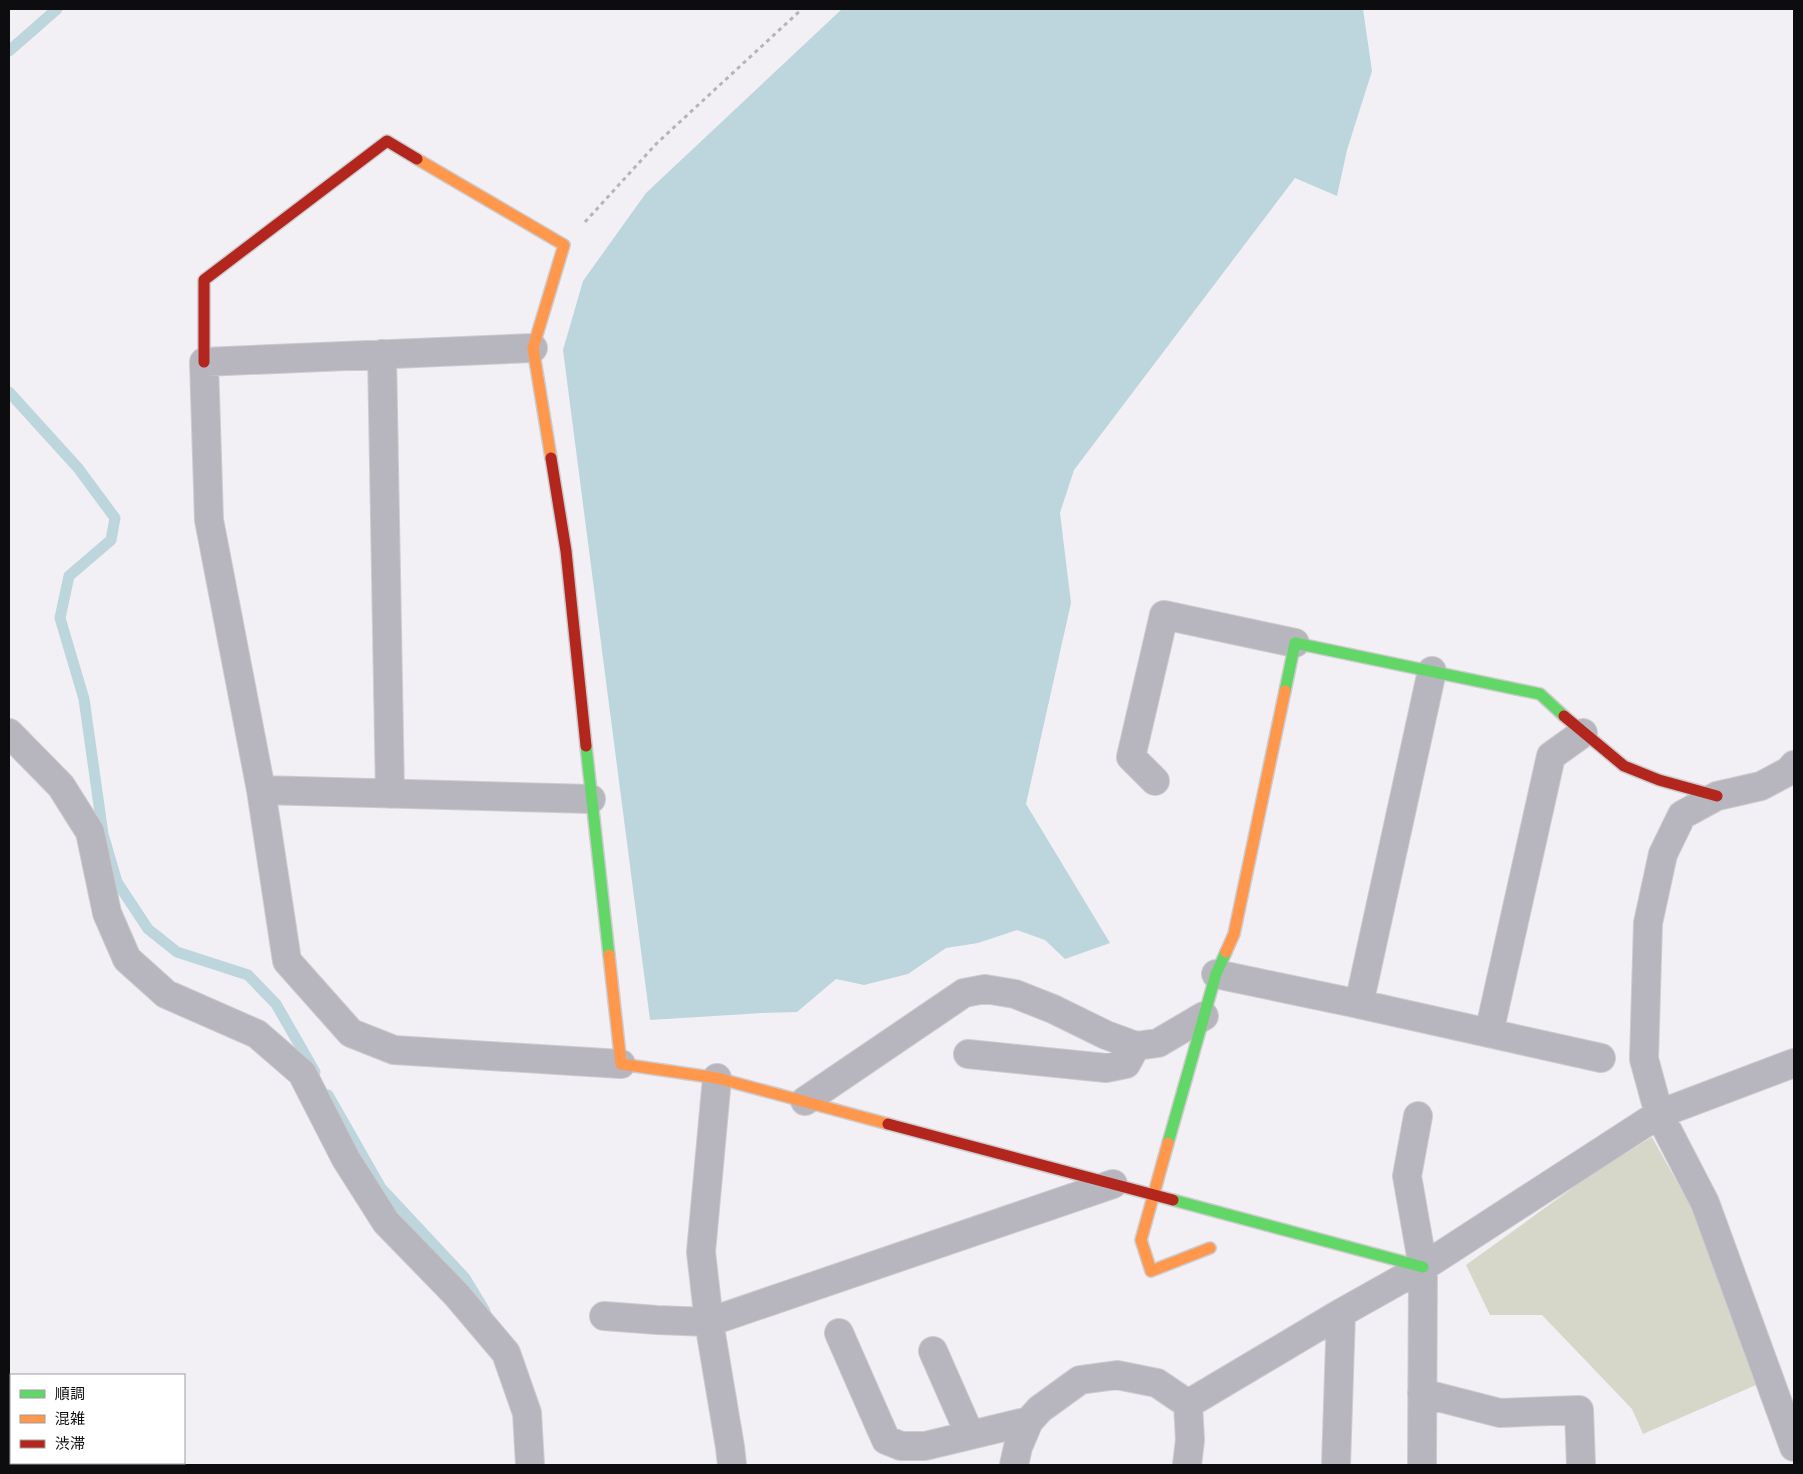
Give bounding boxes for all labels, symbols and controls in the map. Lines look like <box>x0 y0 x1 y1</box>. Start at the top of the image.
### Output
legend <box>10 1374 185 1464</box>
text: 順調 <box>55 1385 85 1403</box>
text: 混雑 <box>55 1410 85 1428</box>
text: 渋滞 <box>55 1435 85 1453</box>

